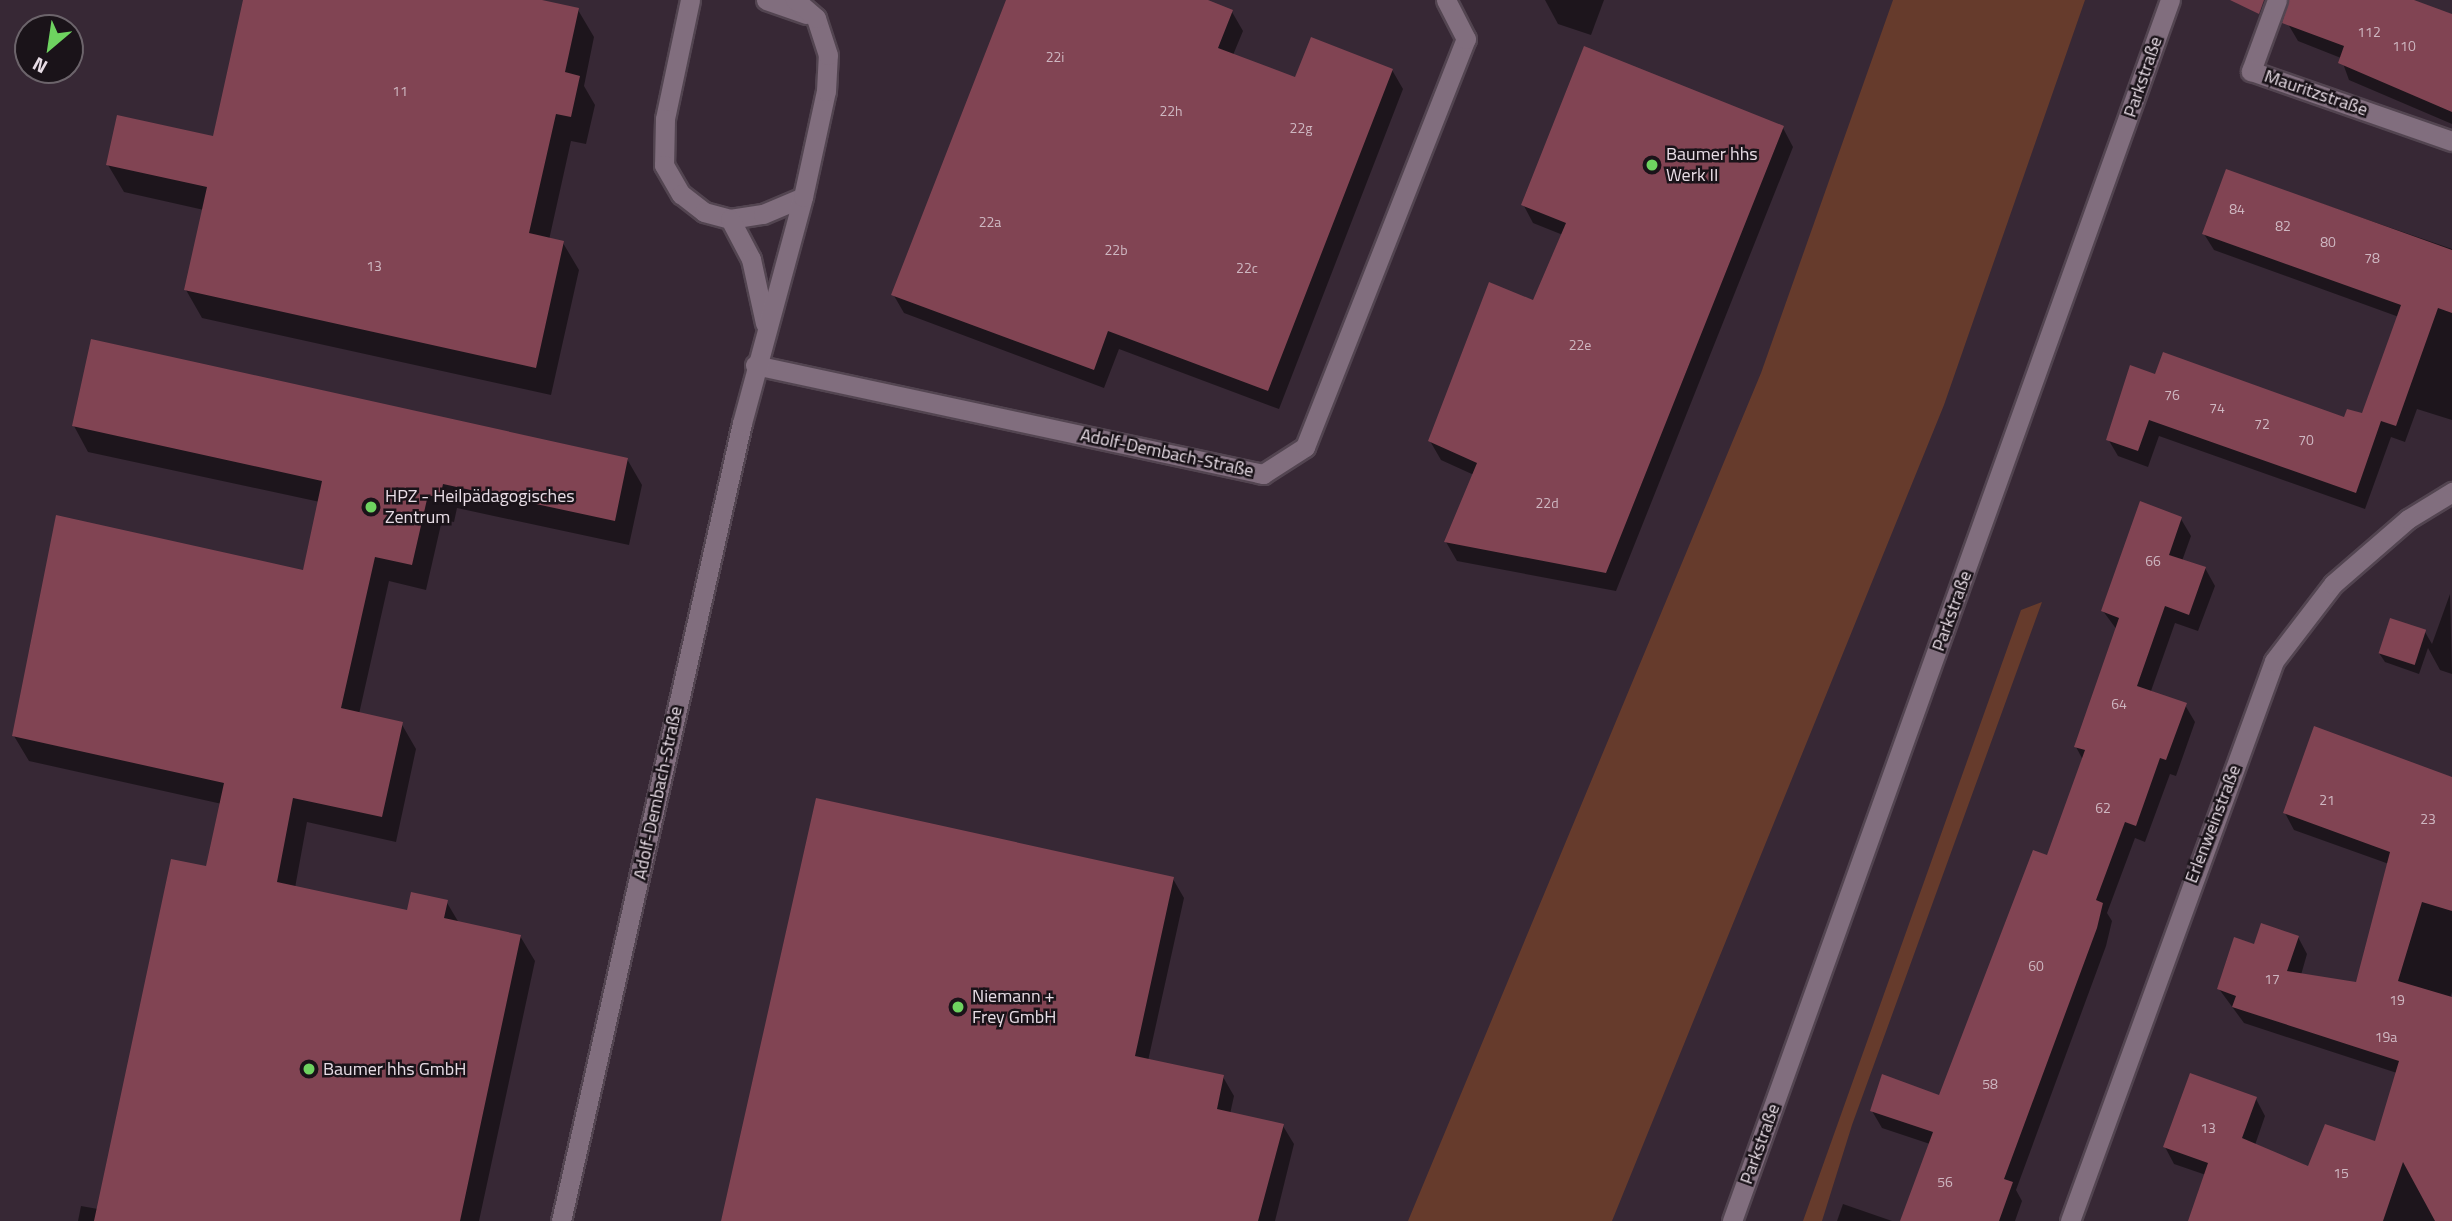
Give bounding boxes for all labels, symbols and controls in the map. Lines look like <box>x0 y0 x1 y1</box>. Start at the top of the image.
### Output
north arrow <box>14 14 84 84</box>
house number: 112 <box>2357 24 2381 40</box>
street label: Parkstraße <box>2119 34 2167 120</box>
house number: 110 <box>2392 38 2416 54</box>
house number: 22i <box>1046 49 1064 65</box>
text: N <box>27 50 52 82</box>
street label: Mauritzstraße <box>2262 65 2370 121</box>
house number: 11 <box>392 83 408 99</box>
house number: 22h <box>1159 103 1183 119</box>
house number: 22g <box>1290 120 1312 136</box>
place label: Baumer hhs Werk II <box>1666 144 1758 186</box>
marker: Baumer hhs Werk II <box>1644 157 1660 173</box>
house number: 84 <box>2229 201 2245 217</box>
house number: 22a <box>979 214 1001 230</box>
house number: 82 <box>2275 218 2291 234</box>
house number: 80 <box>2320 234 2336 250</box>
house number: 22b <box>1104 242 1128 258</box>
house number: 78 <box>2364 250 2380 266</box>
house number: 13 <box>366 258 382 274</box>
house number: 22c <box>1236 260 1258 276</box>
house number: 22e <box>1569 337 1591 353</box>
house number: 76 <box>2164 387 2180 403</box>
house number: 74 <box>2209 400 2225 416</box>
house number: 72 <box>2254 416 2270 432</box>
street label: Adolf-Dembach-Straße <box>1078 424 1256 482</box>
house number: 70 <box>2298 432 2314 448</box>
place label: HPZ - Heilpädagogisches Zentrum <box>385 486 575 528</box>
house number: 22d <box>1535 495 1559 511</box>
marker: HPZ - Heilpädagogisches Zentrum <box>363 499 379 515</box>
house number: 66 <box>2145 553 2161 569</box>
street label: Parkstraße <box>1928 568 1976 654</box>
house number: 64 <box>2111 696 2127 712</box>
street label: Adolf-Dembach-Straße <box>629 704 687 882</box>
street label: Erlenweinstraße <box>2181 762 2245 886</box>
house number: 21 <box>2319 792 2335 808</box>
house number: 62 <box>2095 800 2111 816</box>
house number: 23 <box>2420 811 2436 827</box>
house number: 60 <box>2028 958 2044 974</box>
house number: 17 <box>2264 971 2280 987</box>
place label: Niemann + Frey GmbH <box>972 986 1056 1028</box>
house number: 19 <box>2389 992 2405 1008</box>
marker: Niemann + Frey GmbH <box>950 999 966 1015</box>
house number: 19a <box>2375 1029 2397 1045</box>
place label: Baumer hhs GmbH <box>323 1058 466 1080</box>
marker: Baumer hhs GmbH <box>301 1061 317 1077</box>
house number: 58 <box>1982 1076 1998 1092</box>
street label: Parkstraße <box>1736 1101 1784 1187</box>
house number: 13 <box>2200 1120 2216 1136</box>
house number: 15 <box>2333 1165 2349 1181</box>
house number: 56 <box>1937 1174 1953 1190</box>

